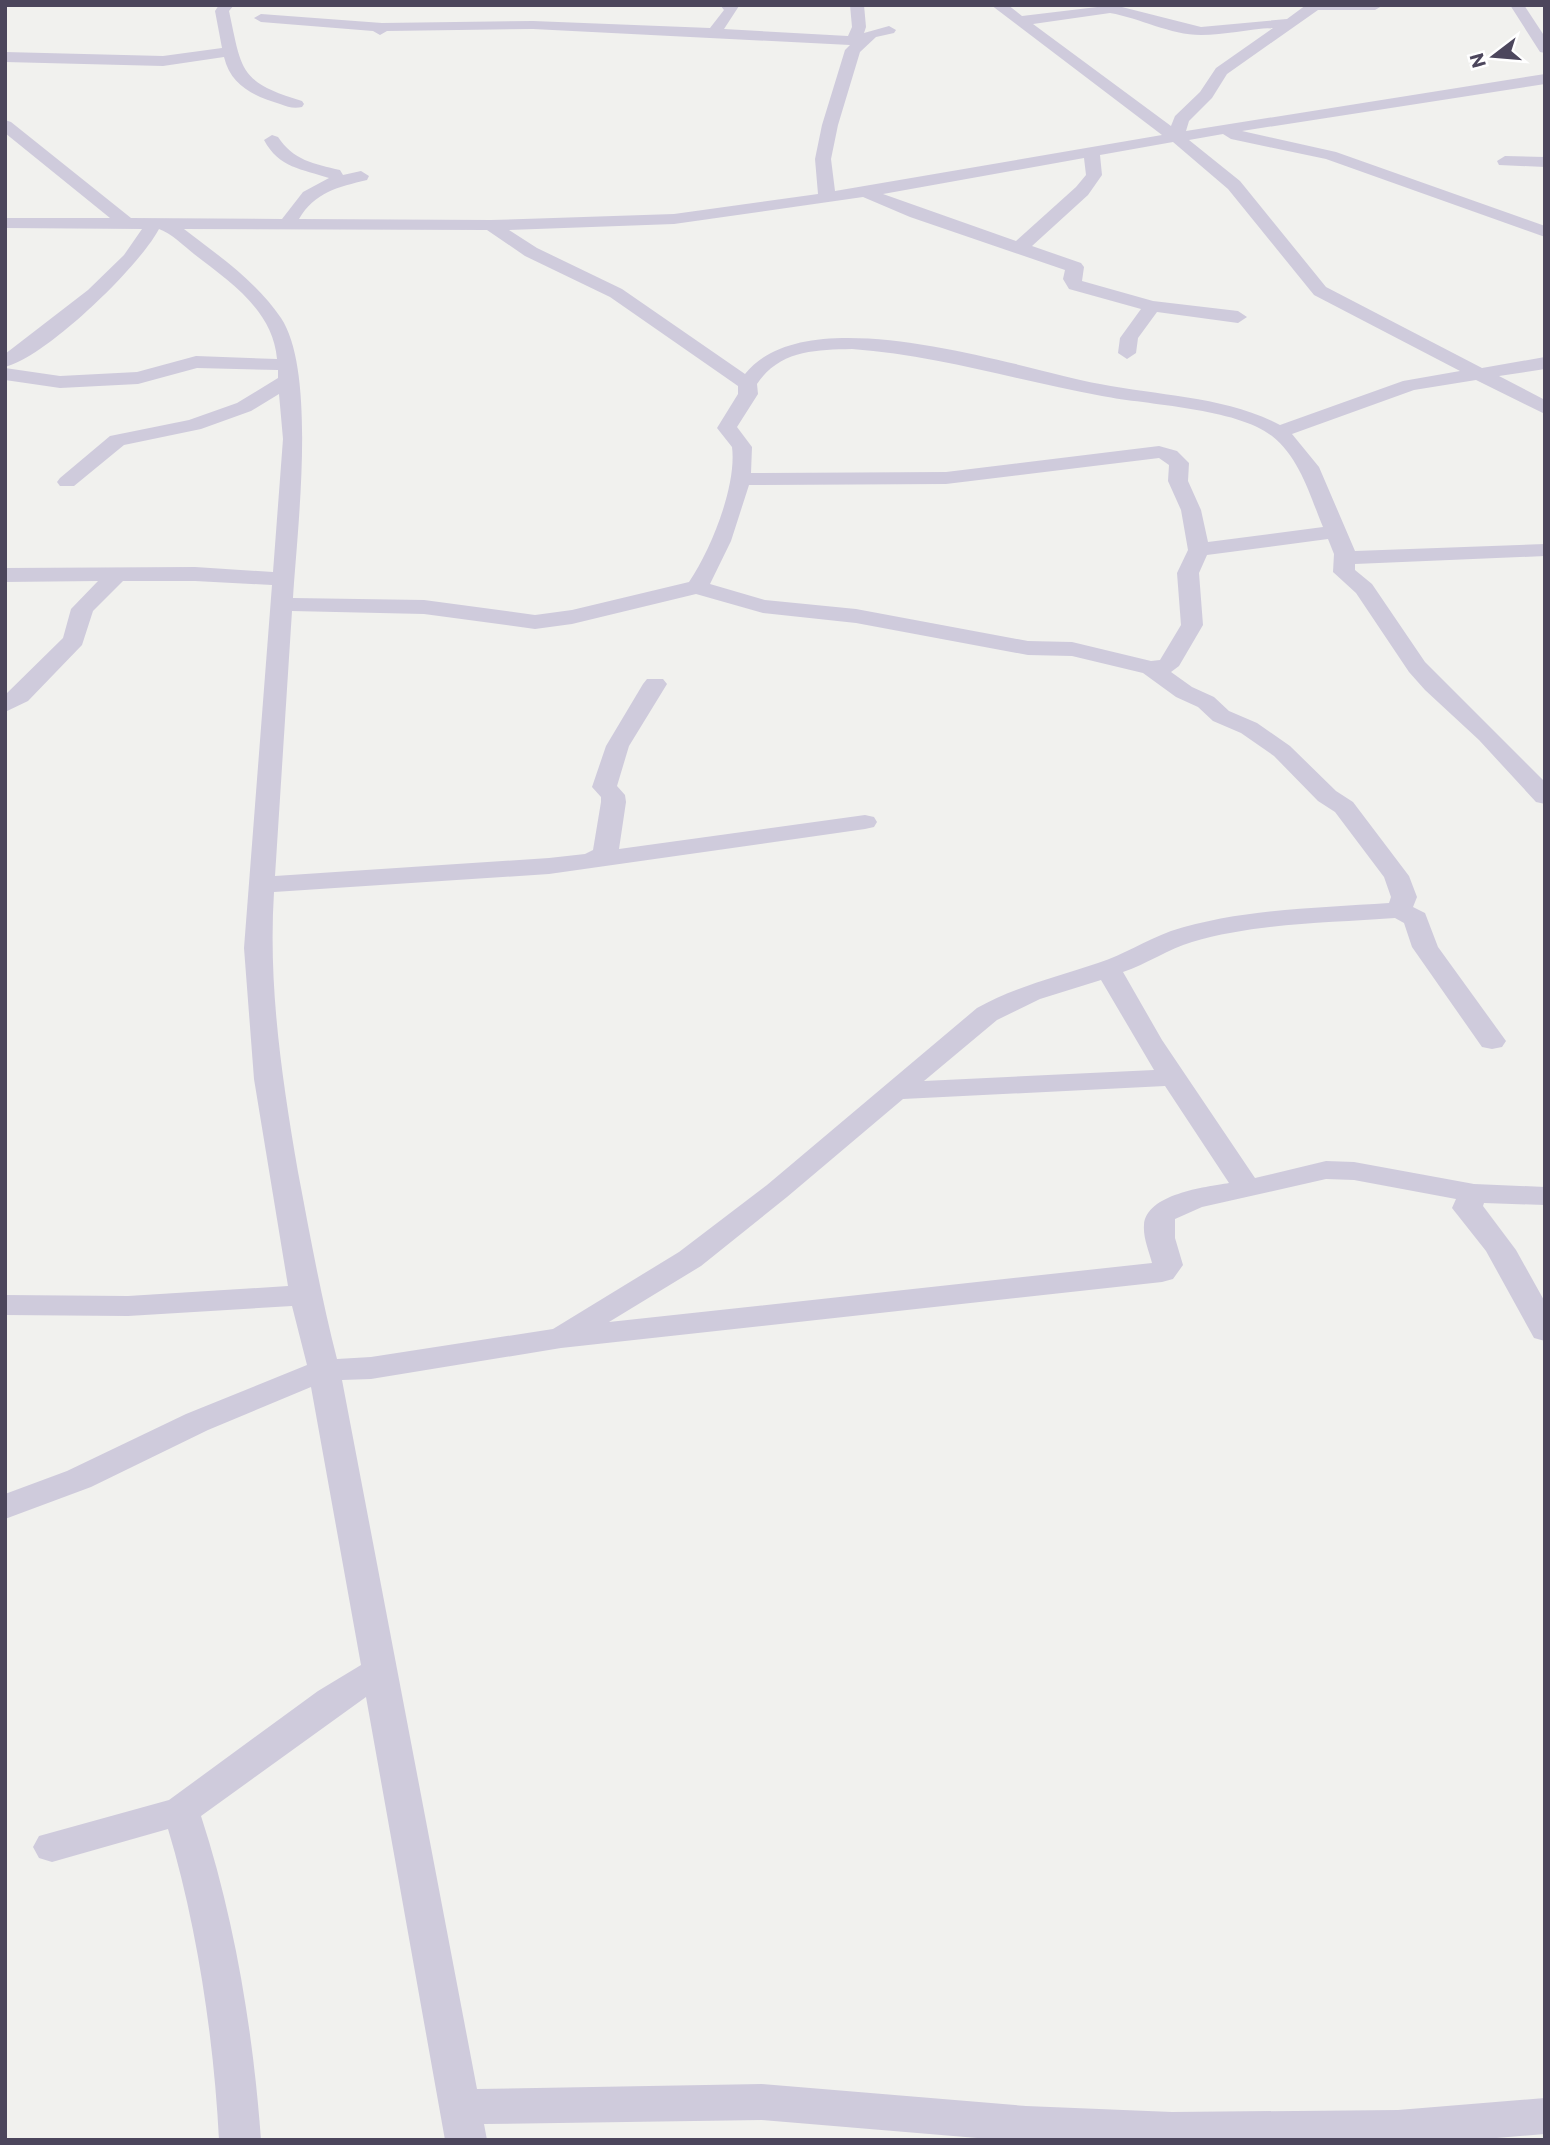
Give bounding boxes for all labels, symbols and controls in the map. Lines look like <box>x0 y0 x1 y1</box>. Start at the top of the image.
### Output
north arrow <box>1459 21 1529 91</box>
text: N <box>1464 51 1490 71</box>

